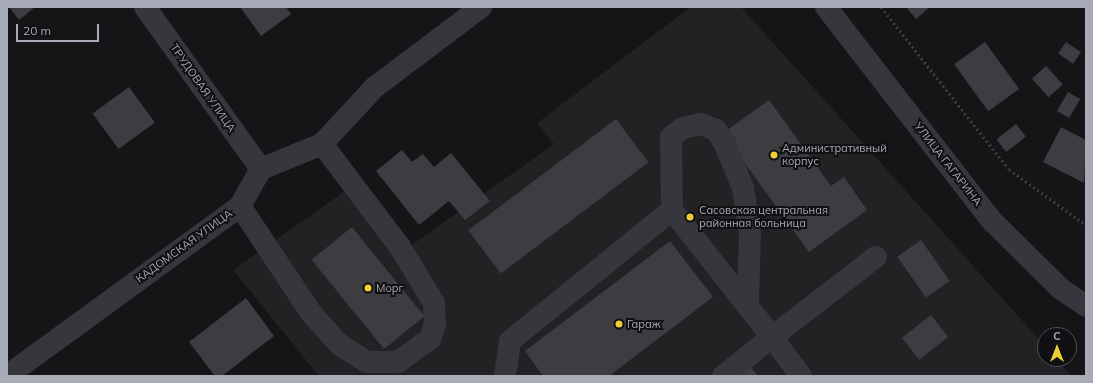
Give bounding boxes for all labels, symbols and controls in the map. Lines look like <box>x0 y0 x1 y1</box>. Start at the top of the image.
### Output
scale bar <box>18 16 101 42</box>
text: 20 m <box>23 23 51 38</box>
street label: ТРУДОВАЯ УЛИЦА <box>168 41 238 135</box>
street label: УЛИЦА ГАГАРИНА <box>911 120 985 208</box>
place label: Административный корпус <box>782 142 887 168</box>
marker: Административный корпус <box>769 150 779 160</box>
place label: Сасовская центральная районная больница <box>699 204 828 230</box>
street label: КАДОМСКАЯ УЛИЦА <box>133 207 235 285</box>
marker: Сасовская центральная районная больница <box>684 211 696 223</box>
place label: Морг <box>376 281 403 295</box>
marker: Морг <box>363 283 373 293</box>
place label: Гараж <box>627 317 661 331</box>
marker: Гараж <box>614 319 624 329</box>
north arrow <box>1037 327 1077 367</box>
text: С <box>1053 329 1061 343</box>

